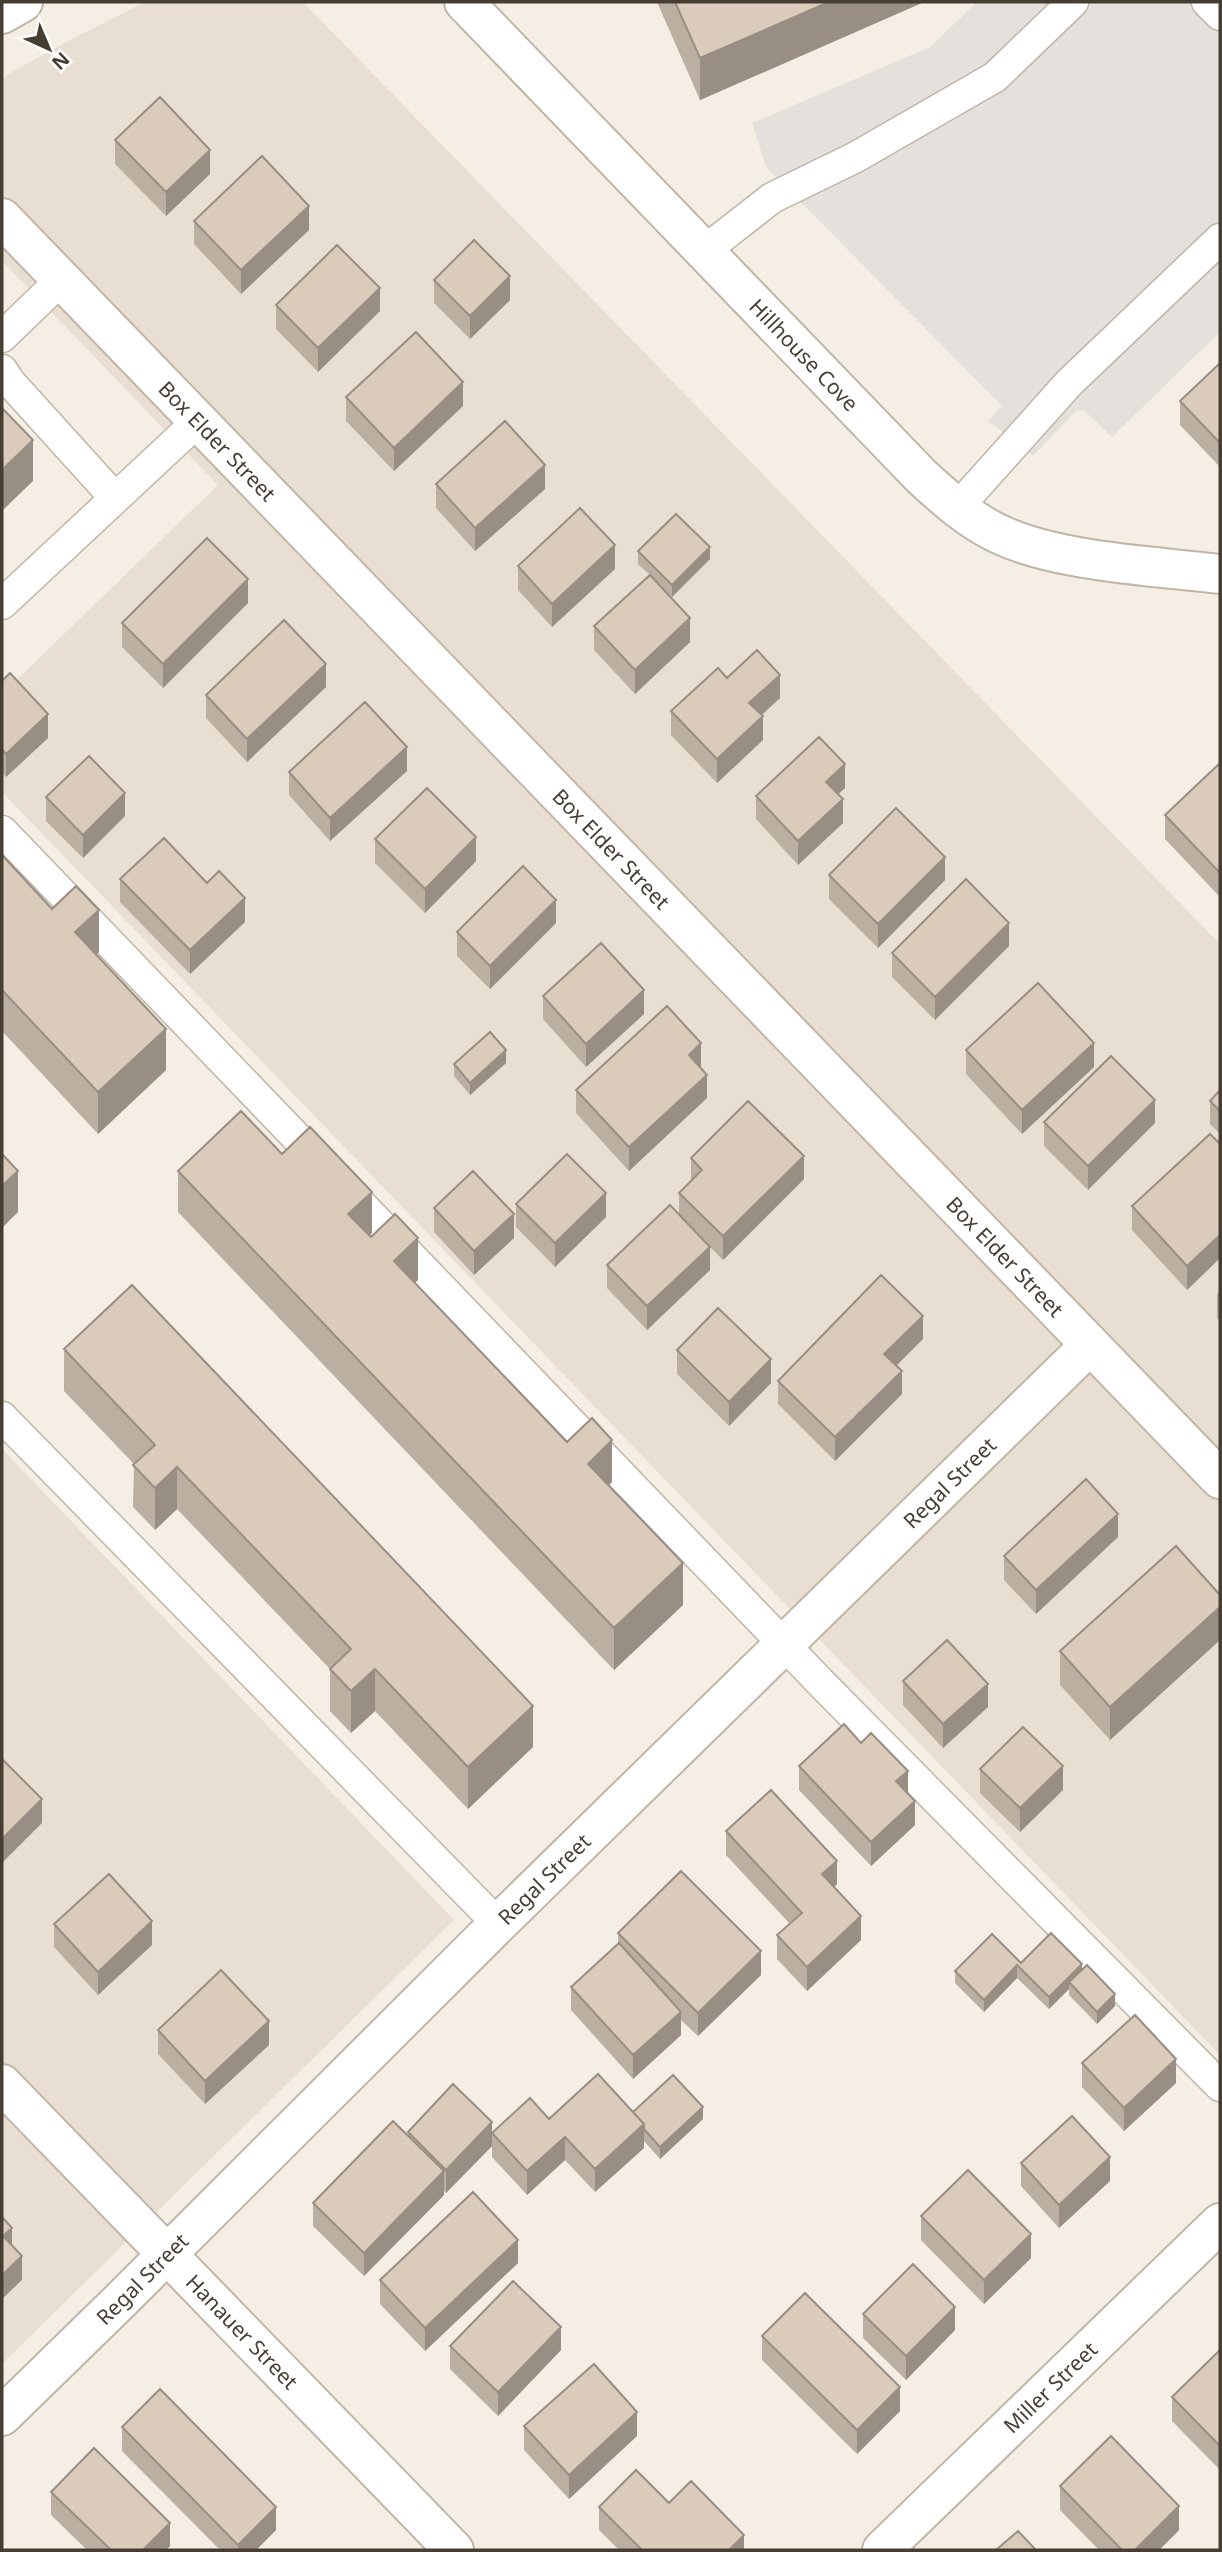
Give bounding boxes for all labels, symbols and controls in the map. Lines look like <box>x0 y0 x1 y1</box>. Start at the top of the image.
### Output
north arrow <box>14 14 84 84</box>
text: N <box>46 47 75 76</box>
street label: Hillhouse Cove <box>743 292 865 417</box>
street label: Box Elder Street <box>153 375 282 508</box>
street label: Box Elder Street <box>547 783 676 915</box>
street label: Box Elder Street <box>940 1190 1070 1323</box>
street label: Regal Street <box>897 1431 1002 1534</box>
street label: Regal Street <box>492 1827 597 1931</box>
street label: Regal Street <box>90 2227 194 2331</box>
street label: Hanauer Street <box>180 2268 305 2395</box>
street label: Miller Street <box>997 2335 1103 2439</box>

